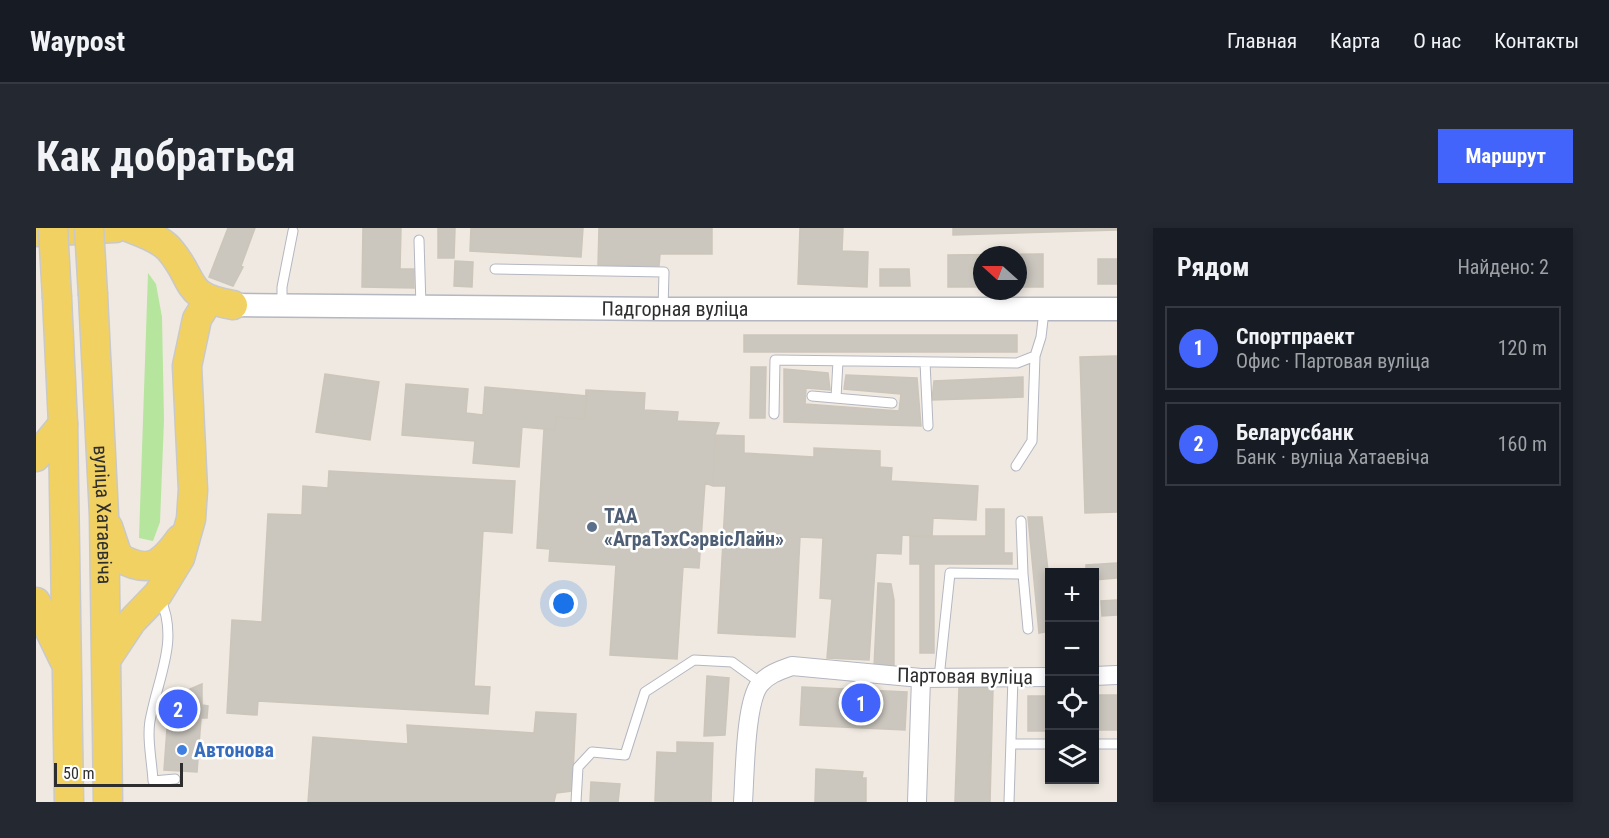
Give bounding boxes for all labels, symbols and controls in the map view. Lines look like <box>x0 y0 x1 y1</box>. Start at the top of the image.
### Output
text: Waypost <box>30 25 125 58</box>
text: Главная <box>1227 29 1297 53</box>
text: Карта <box>1330 29 1380 53</box>
text: О нас <box>1413 29 1461 53</box>
text: Контакты <box>1494 29 1579 53</box>
button: Маршрут <box>1438 129 1573 183</box>
text: Как добраться <box>36 132 296 181</box>
north arrow <box>973 246 1027 300</box>
text: Рядом <box>1177 252 1249 282</box>
text: Найдено: 2 <box>1457 255 1549 279</box>
street label: Падгорная вуліца <box>601 296 748 321</box>
text: Спортпраект <box>1236 324 1355 349</box>
text: 1 <box>1193 336 1204 360</box>
text: 120 m <box>1498 336 1547 360</box>
text: Офис · Партовая вуліца <box>1236 349 1430 373</box>
text: Беларусбанк <box>1236 420 1354 445</box>
text: 2 <box>1193 432 1204 456</box>
text: 160 m <box>1498 432 1547 456</box>
street label: вуліца Хатаевіча <box>89 445 117 584</box>
text: Банк · вуліца Хатаевіча <box>1236 445 1429 469</box>
place label: ТАА «АграТэхСэрвісЛайн» <box>604 504 784 551</box>
marker: ТАА «АграТэхСэрвісЛайн» <box>585 520 599 534</box>
map controls <box>1045 568 1099 784</box>
button: + <box>1045 568 1099 622</box>
your location <box>549 589 578 618</box>
button: − <box>1045 622 1099 676</box>
street label: Партовая вуліца <box>897 663 1033 689</box>
button: locate <box>1045 676 1099 730</box>
pin: 1 <box>842 680 880 726</box>
pin: 2 <box>158 686 198 732</box>
button: layers <box>1045 730 1099 784</box>
place label: Автонова <box>194 738 274 762</box>
marker: Автонова <box>175 743 189 757</box>
scale bar <box>54 760 183 788</box>
text: 50 m <box>63 764 95 783</box>

